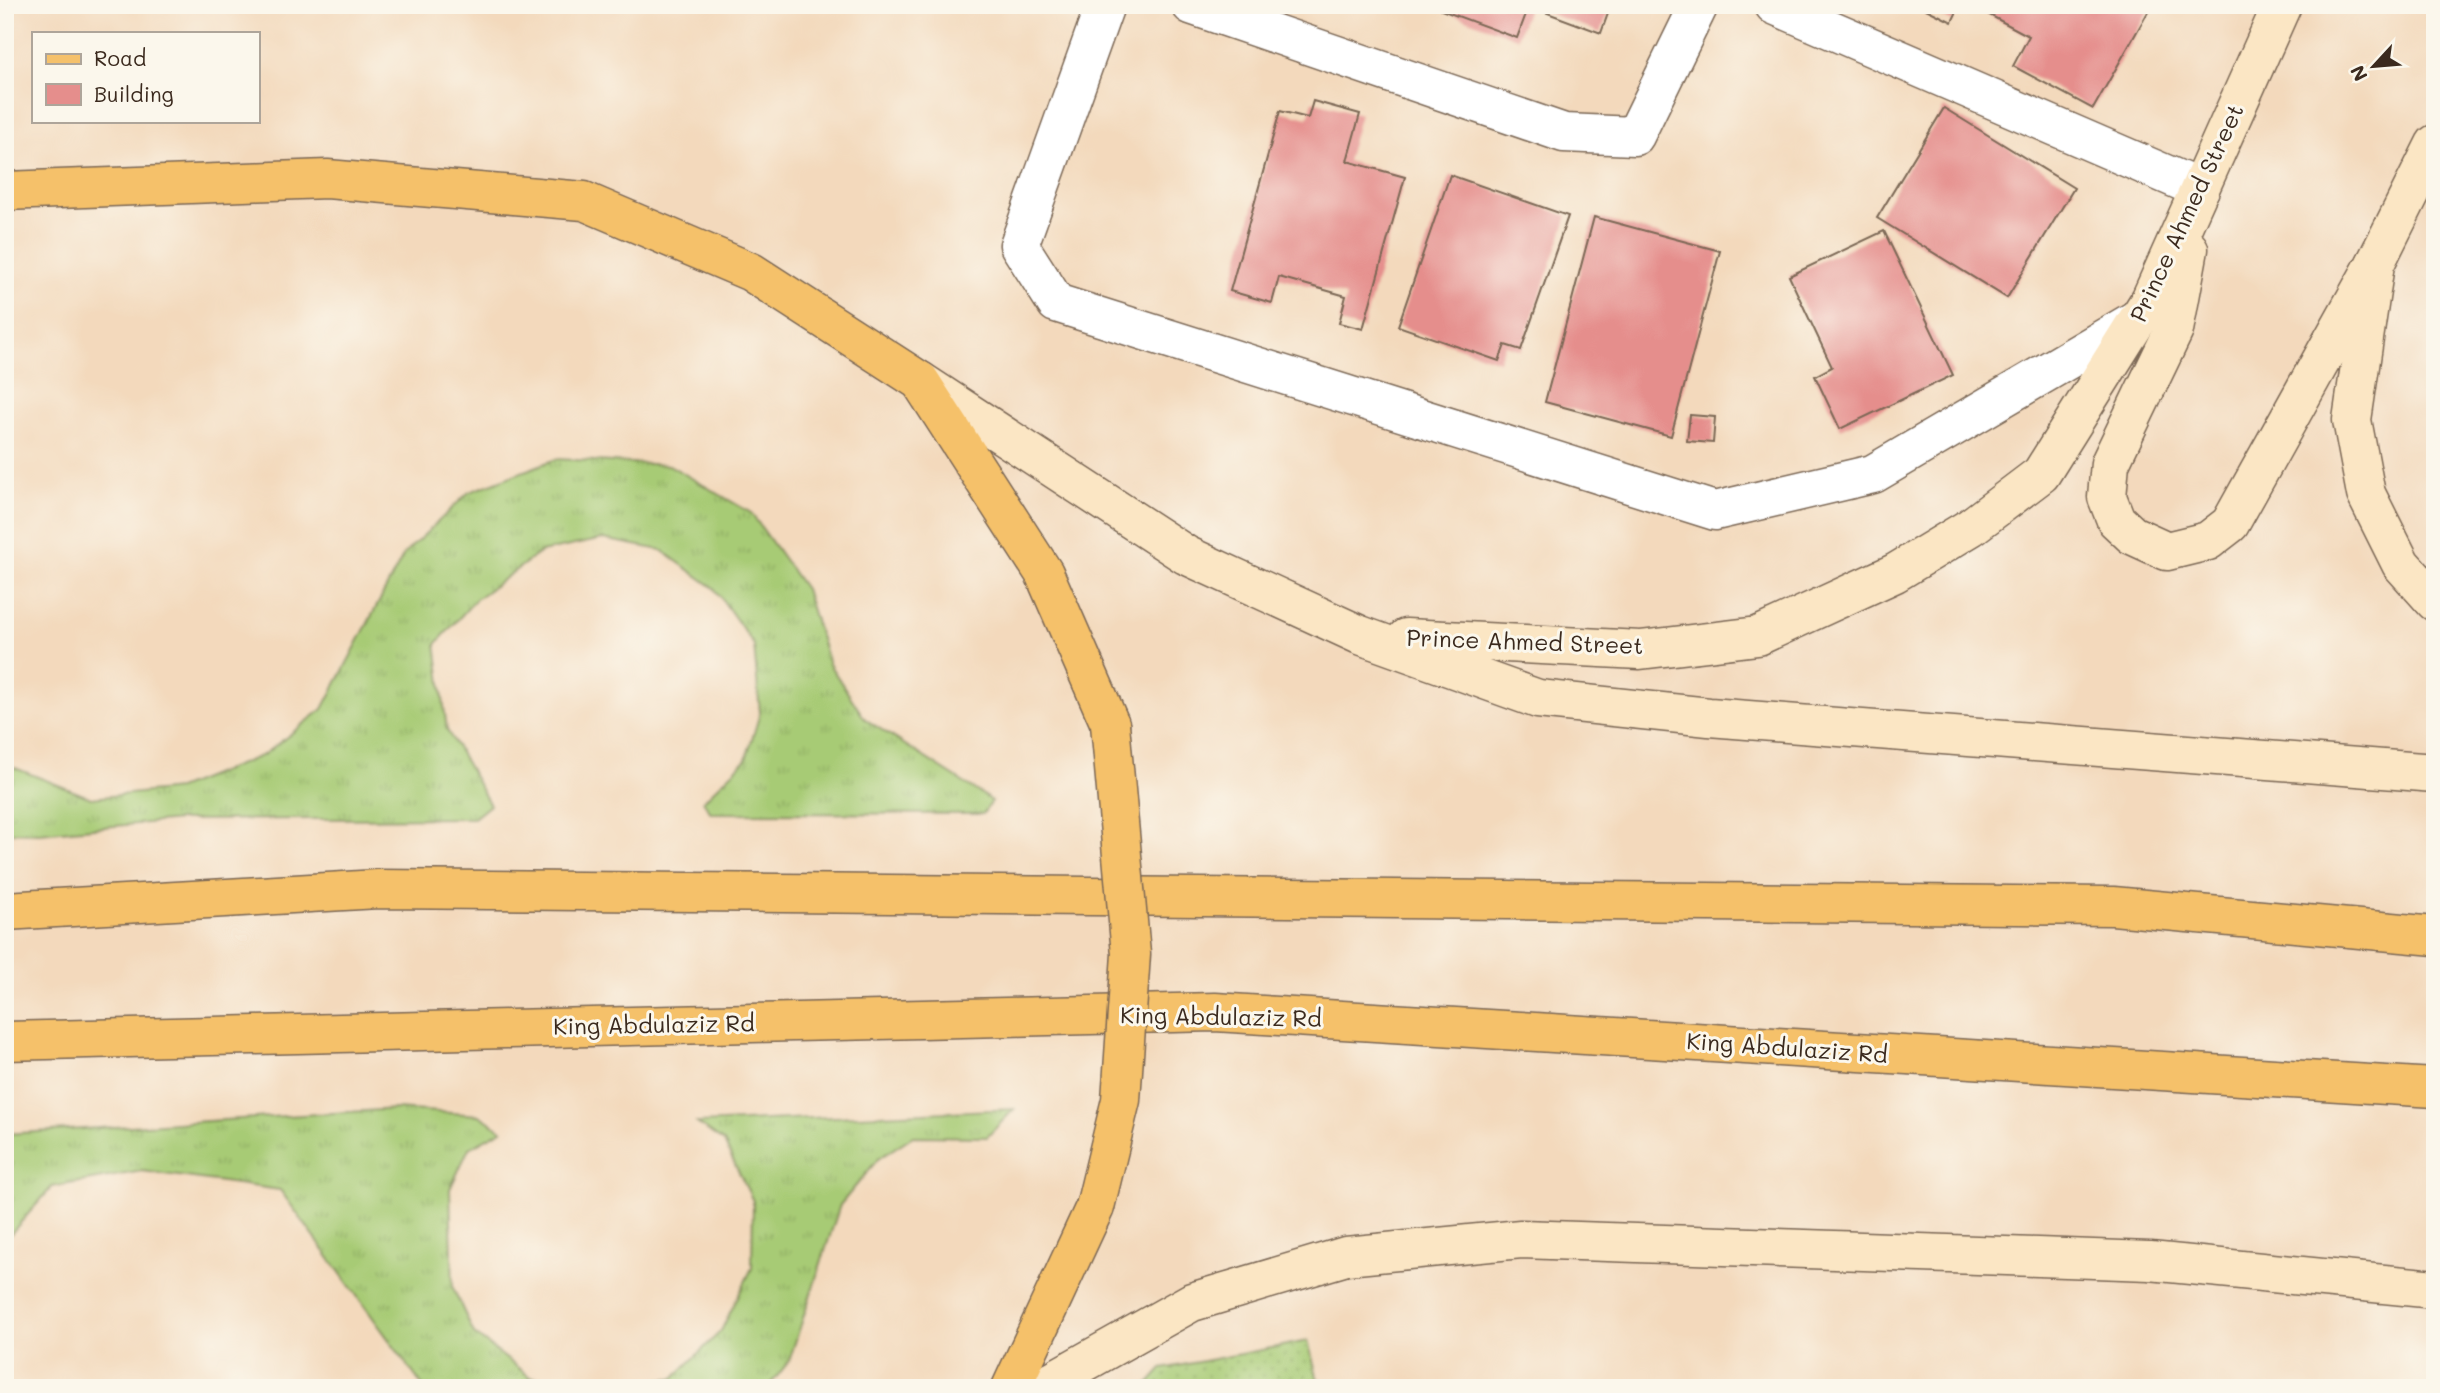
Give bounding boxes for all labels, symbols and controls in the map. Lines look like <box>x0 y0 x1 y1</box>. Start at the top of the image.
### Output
legend <box>32 32 259 122</box>
north arrow <box>2338 32 2408 102</box>
text: Road <box>94 44 146 71</box>
text: N <box>2344 62 2373 86</box>
text: Building <box>94 80 174 107</box>
street label: Prince Ahmed Street <box>2122 99 2250 326</box>
street label: Prince Ahmed Street <box>1406 622 1644 660</box>
street label: King Abdulaziz Rd <box>1120 999 1322 1033</box>
street label: King Abdulaziz Rd <box>553 1007 755 1041</box>
street label: King Abdulaziz Rd <box>1685 1025 1889 1069</box>

